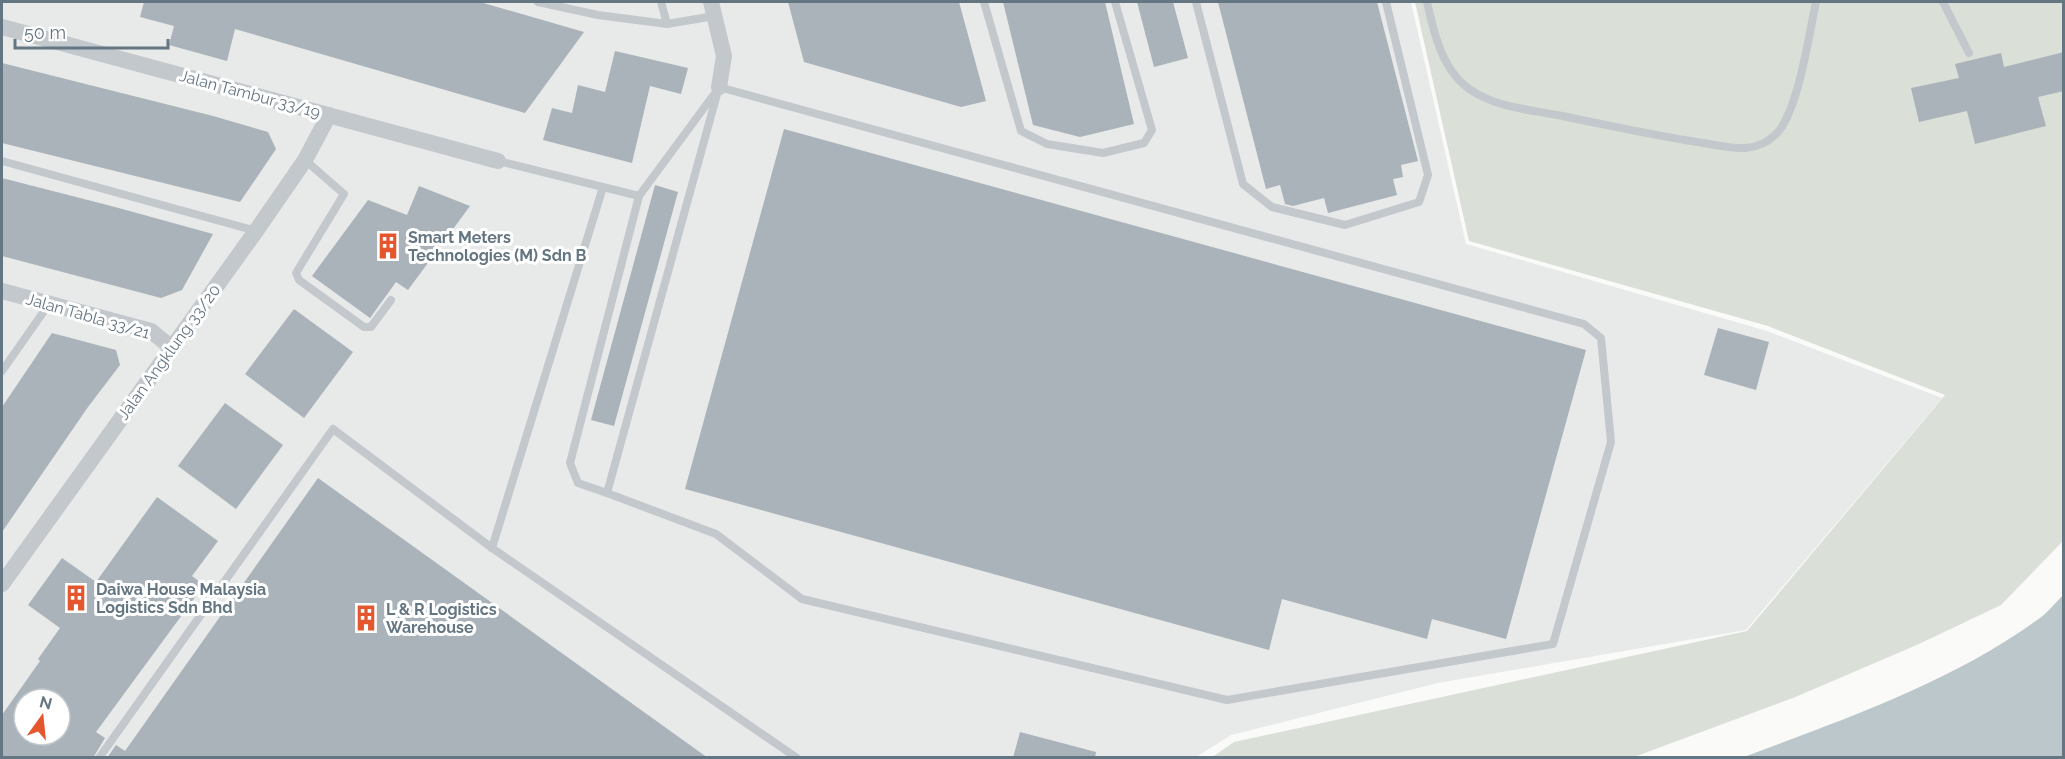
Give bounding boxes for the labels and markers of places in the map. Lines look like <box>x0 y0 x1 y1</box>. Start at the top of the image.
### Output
place label: Smart Meters Technologies (M) Sdn B <box>408 228 586 265</box>
building icon: Smart Meters Technologies (M) Sdn B <box>373 231 403 261</box>
place label: Daiwa House Malaysia Logistics Sdn Bhd <box>96 580 266 617</box>
building icon: Daiwa House Malaysia Logistics Sdn Bhd <box>61 583 91 613</box>
place label: L & R Logistics Warehouse <box>386 600 497 637</box>
building icon: L & R Logistics Warehouse <box>351 603 381 633</box>

